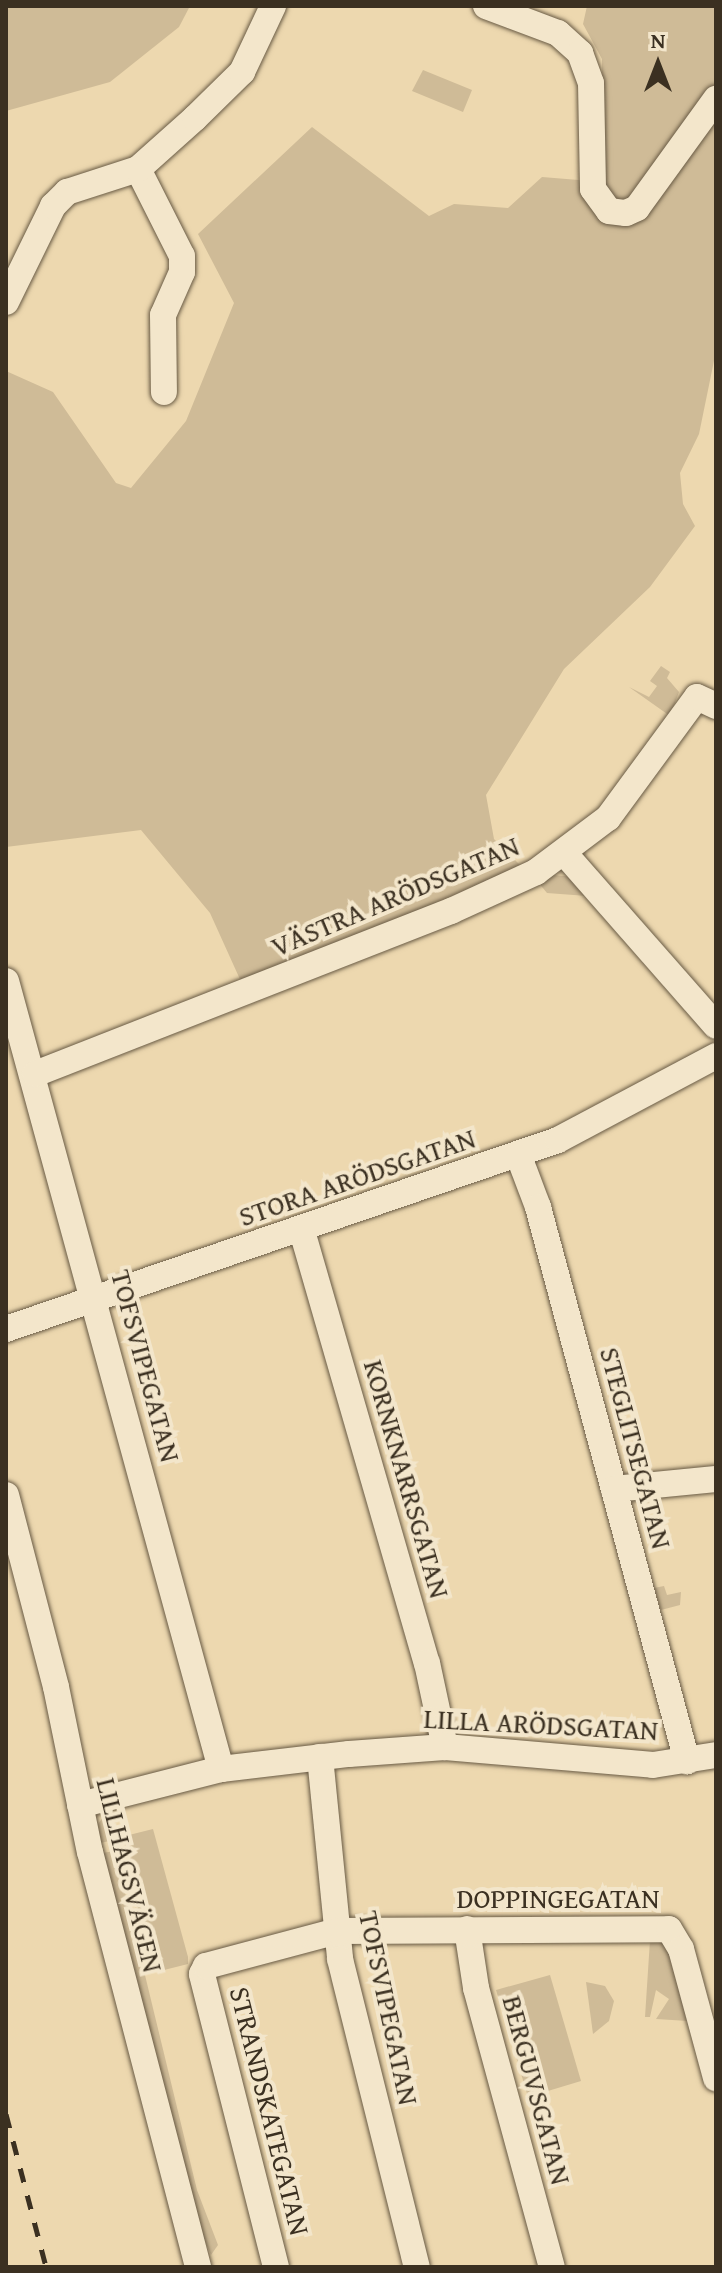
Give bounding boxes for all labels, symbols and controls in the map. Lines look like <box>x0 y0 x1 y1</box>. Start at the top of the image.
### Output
north arrow <box>618 24 698 104</box>
text: N <box>651 24 665 56</box>
street label: VÄSTRA ARÖDSGATAN <box>266 829 524 963</box>
street label: STORA ARÖDSGATAN <box>234 1121 480 1233</box>
street label: TOFSVIPEGATAN <box>104 1266 188 1466</box>
street label: STEGLITSEGATAN <box>593 1344 679 1552</box>
street label: KORNKNARRSGATAN <box>357 1356 457 1602</box>
street label: LILLA ARÖDSGATAN <box>423 1701 659 1747</box>
street label: LILLHAGSVÄGEN <box>90 1774 170 1976</box>
street label: DOPPINGEGATAN <box>456 1881 660 1915</box>
street label: TOFSVIPEGATAN <box>352 1908 426 2108</box>
street label: STRANDSKATEGATAN <box>223 1983 317 2239</box>
street label: BERGUVSGATAN <box>496 1992 578 2188</box>

